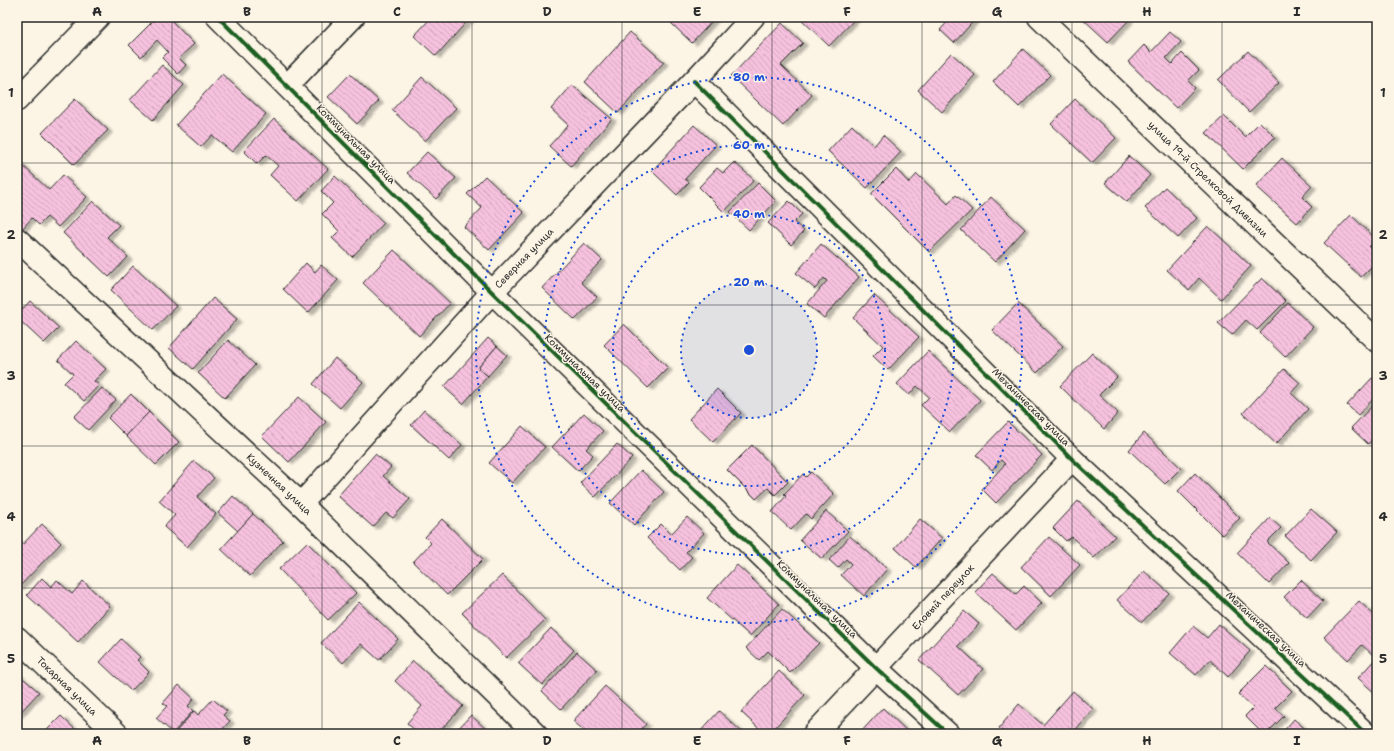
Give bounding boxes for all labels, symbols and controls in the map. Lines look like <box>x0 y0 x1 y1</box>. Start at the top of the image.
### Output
text: A <box>92 3 102 20</box>
text: B <box>243 3 251 20</box>
text: C <box>393 3 401 20</box>
text: D <box>542 3 552 20</box>
text: E <box>693 3 702 20</box>
text: F <box>843 3 851 20</box>
text: G <box>992 3 1003 20</box>
text: H <box>1142 3 1152 20</box>
text: I <box>1293 3 1301 20</box>
text: 80 m <box>733 69 765 85</box>
text: 1 <box>8 84 14 101</box>
text: 1 <box>1380 84 1386 101</box>
street label: Коммунальная улица <box>314 102 399 187</box>
street label: улица 19-й Стрелковой Дивизии <box>1145 118 1271 240</box>
text: 60 m <box>733 137 765 153</box>
text: 40 m <box>733 206 765 222</box>
street label: Северная улица <box>492 224 557 291</box>
text: 2 <box>6 226 16 243</box>
text: 2 <box>1378 226 1388 243</box>
text: 20 m <box>733 274 765 290</box>
street label: Коммунальная улица <box>542 331 629 415</box>
centre of rings <box>742 343 756 357</box>
street label: Механическая улица <box>989 365 1073 449</box>
text: 3 <box>6 367 16 384</box>
text: 3 <box>1378 367 1388 384</box>
street label: Кузнечная улица <box>244 450 315 518</box>
text: 4 <box>6 508 16 525</box>
text: 4 <box>1378 508 1388 525</box>
street label: Коммунальная улица <box>774 557 861 641</box>
street label: Еловый переулок <box>909 561 977 633</box>
street label: Механическая улица <box>1223 588 1309 670</box>
text: 5 <box>7 650 15 667</box>
text: 5 <box>1379 650 1387 667</box>
street label: Токарная улица <box>34 654 101 719</box>
text: A <box>92 732 102 749</box>
text: B <box>243 732 251 749</box>
text: C <box>393 732 401 749</box>
text: D <box>542 732 552 749</box>
text: E <box>693 732 702 749</box>
text: F <box>843 732 851 749</box>
text: G <box>992 732 1003 749</box>
text: H <box>1142 732 1152 749</box>
text: I <box>1293 732 1301 749</box>

